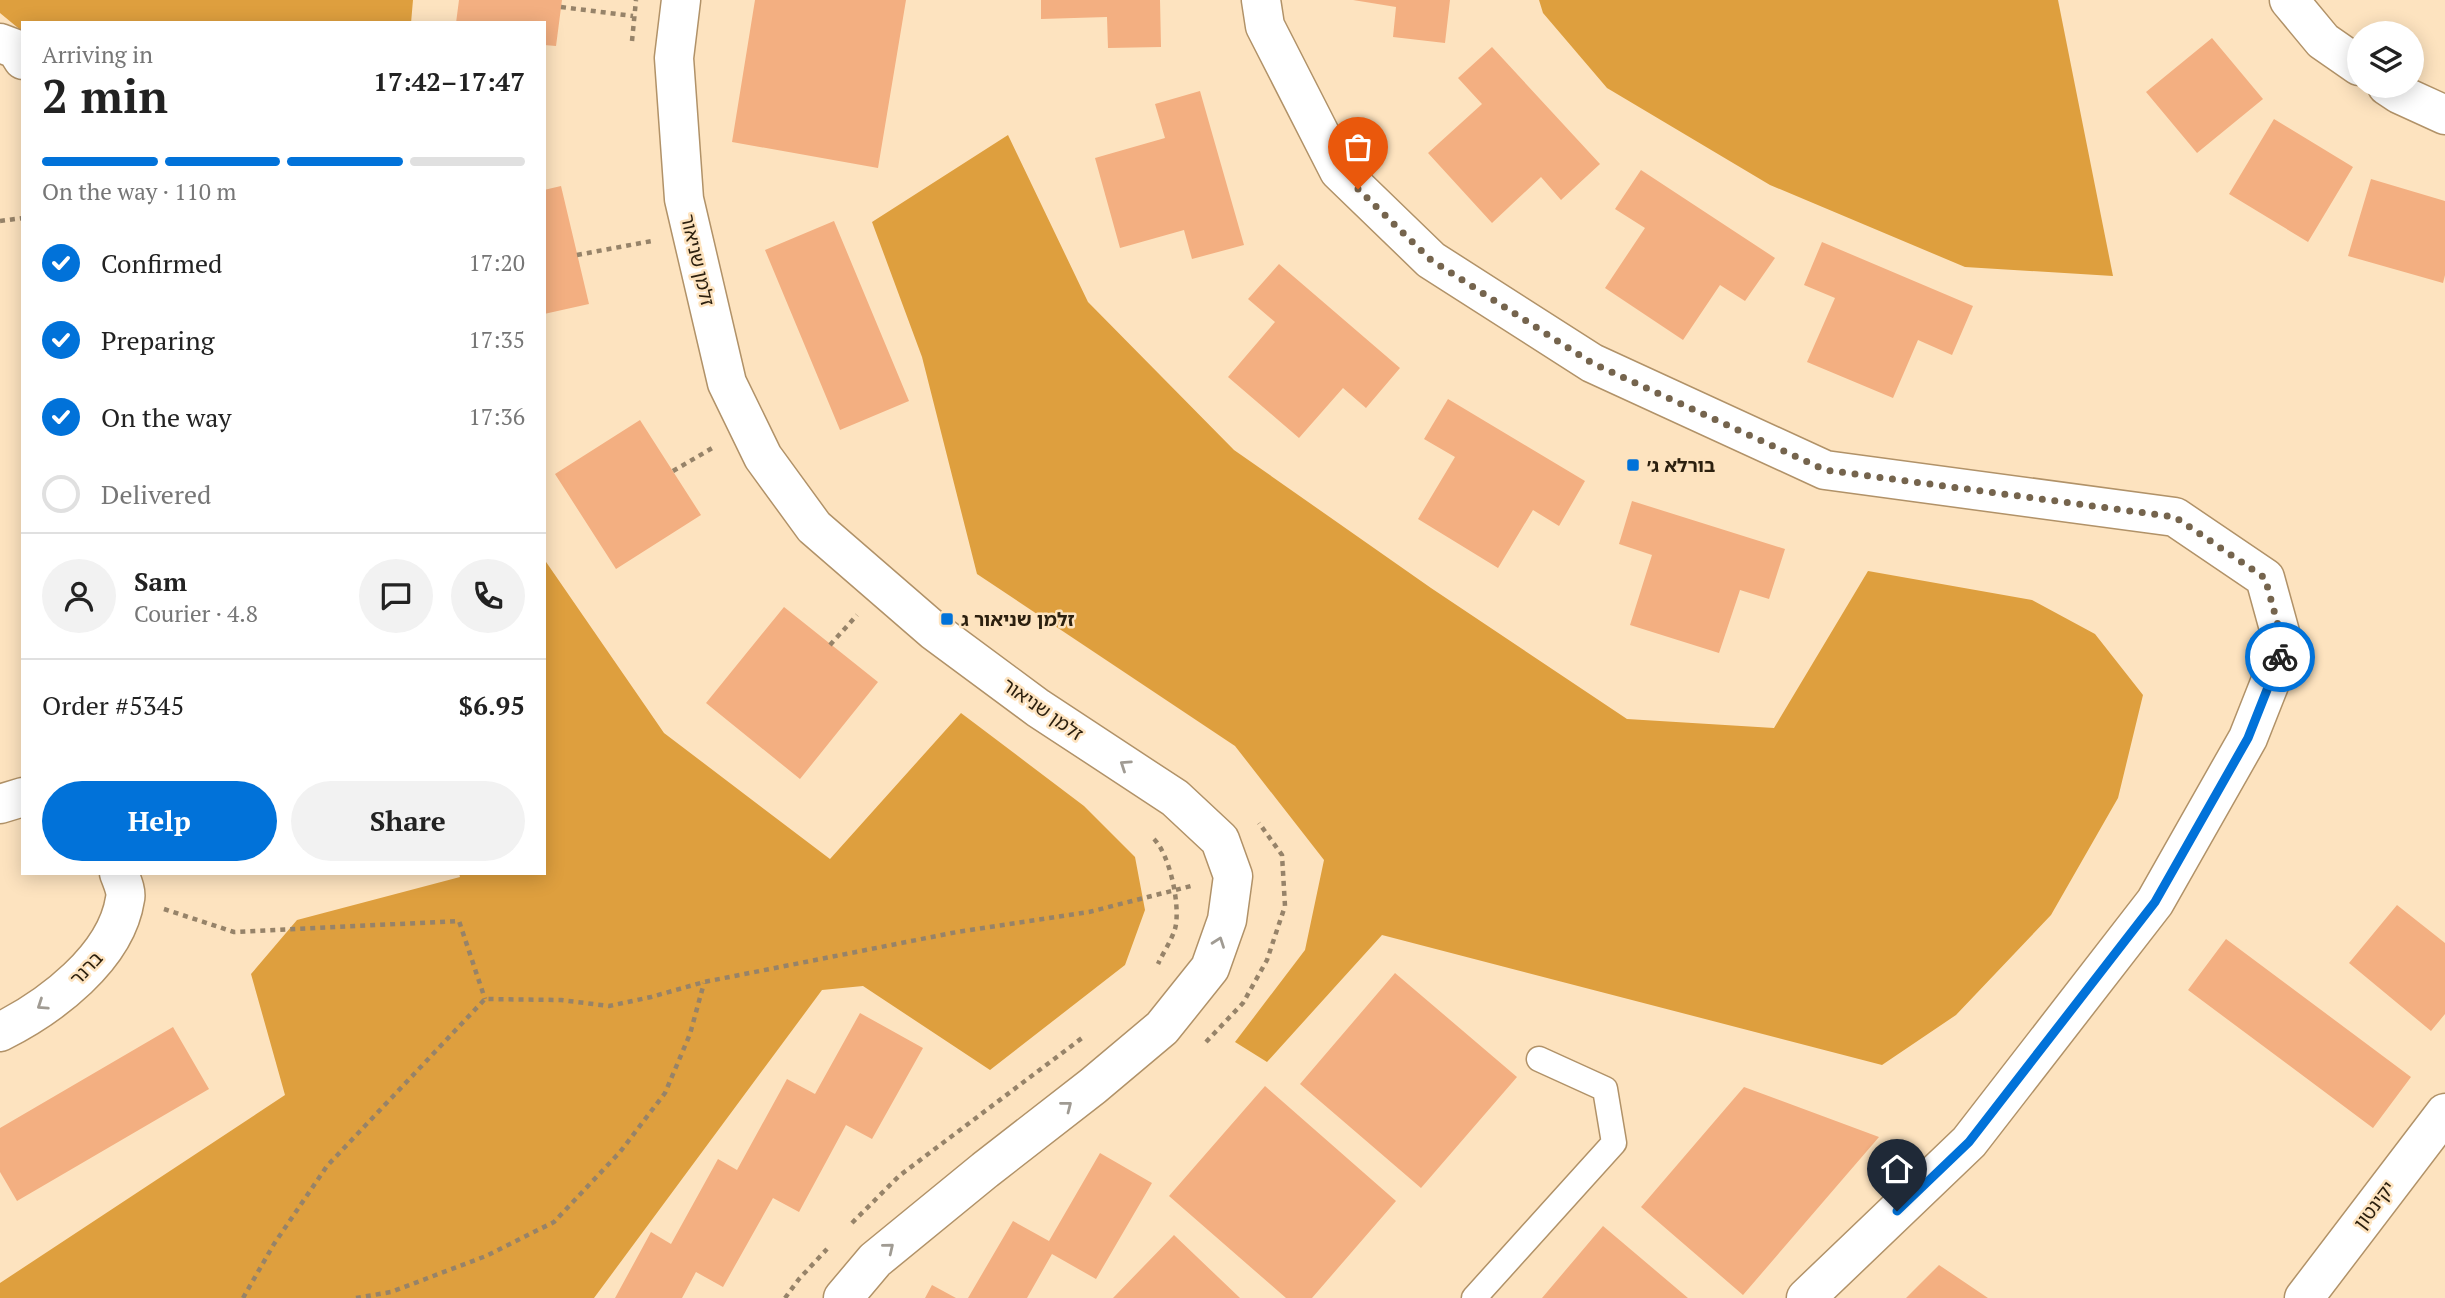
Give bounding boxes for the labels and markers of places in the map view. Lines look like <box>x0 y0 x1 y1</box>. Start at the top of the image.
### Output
pin <box>1328 117 1388 189</box>
place label: בורלא ג׳ <box>1647 452 1715 477</box>
marker: בורלא ג׳ <box>1625 457 1641 473</box>
place label: זלמן שניאור ג <box>961 606 1075 631</box>
marker: זלמן שניאור ג <box>939 611 955 627</box>
pin <box>1867 1139 1927 1211</box>

